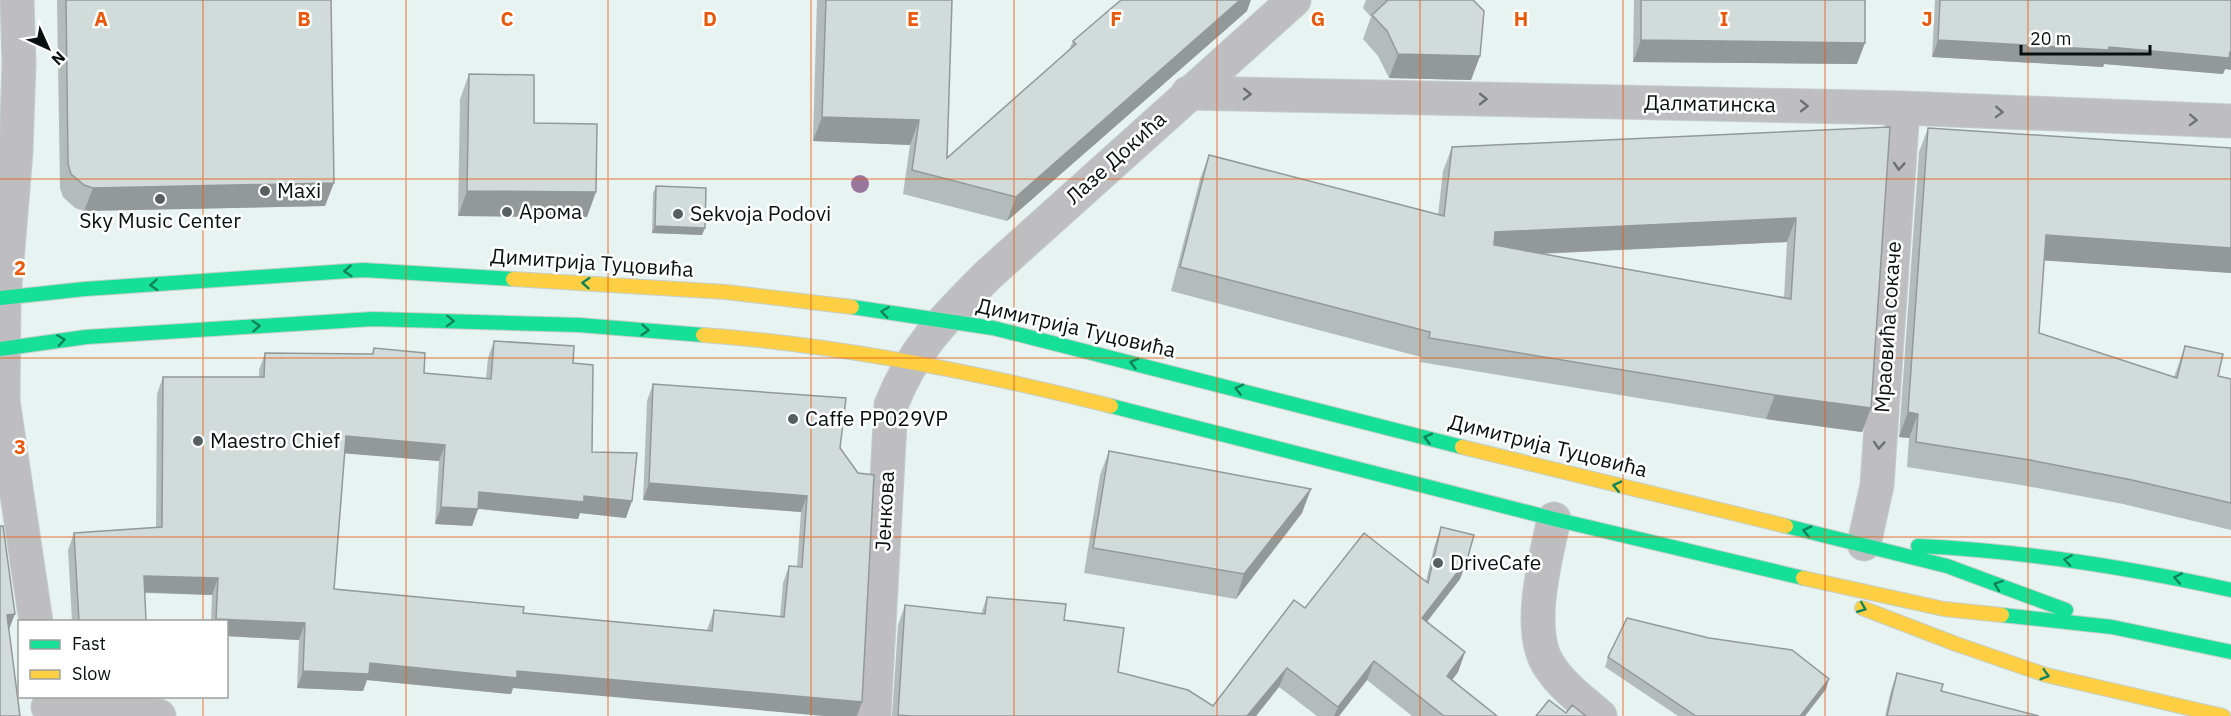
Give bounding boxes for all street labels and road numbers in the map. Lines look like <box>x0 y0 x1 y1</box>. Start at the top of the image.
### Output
street label: Далматинска <box>1644 88 1776 118</box>
street label: Лазе Докића <box>1059 105 1172 210</box>
street label: Мраовића сокаче <box>1867 240 1907 414</box>
street label: Димитрија Туцовића <box>490 241 695 283</box>
street label: Димитрија Туцовића <box>974 290 1179 364</box>
street label: Димитрија Туцовића <box>1446 407 1650 483</box>
street label: Јенкова <box>868 470 900 552</box>

